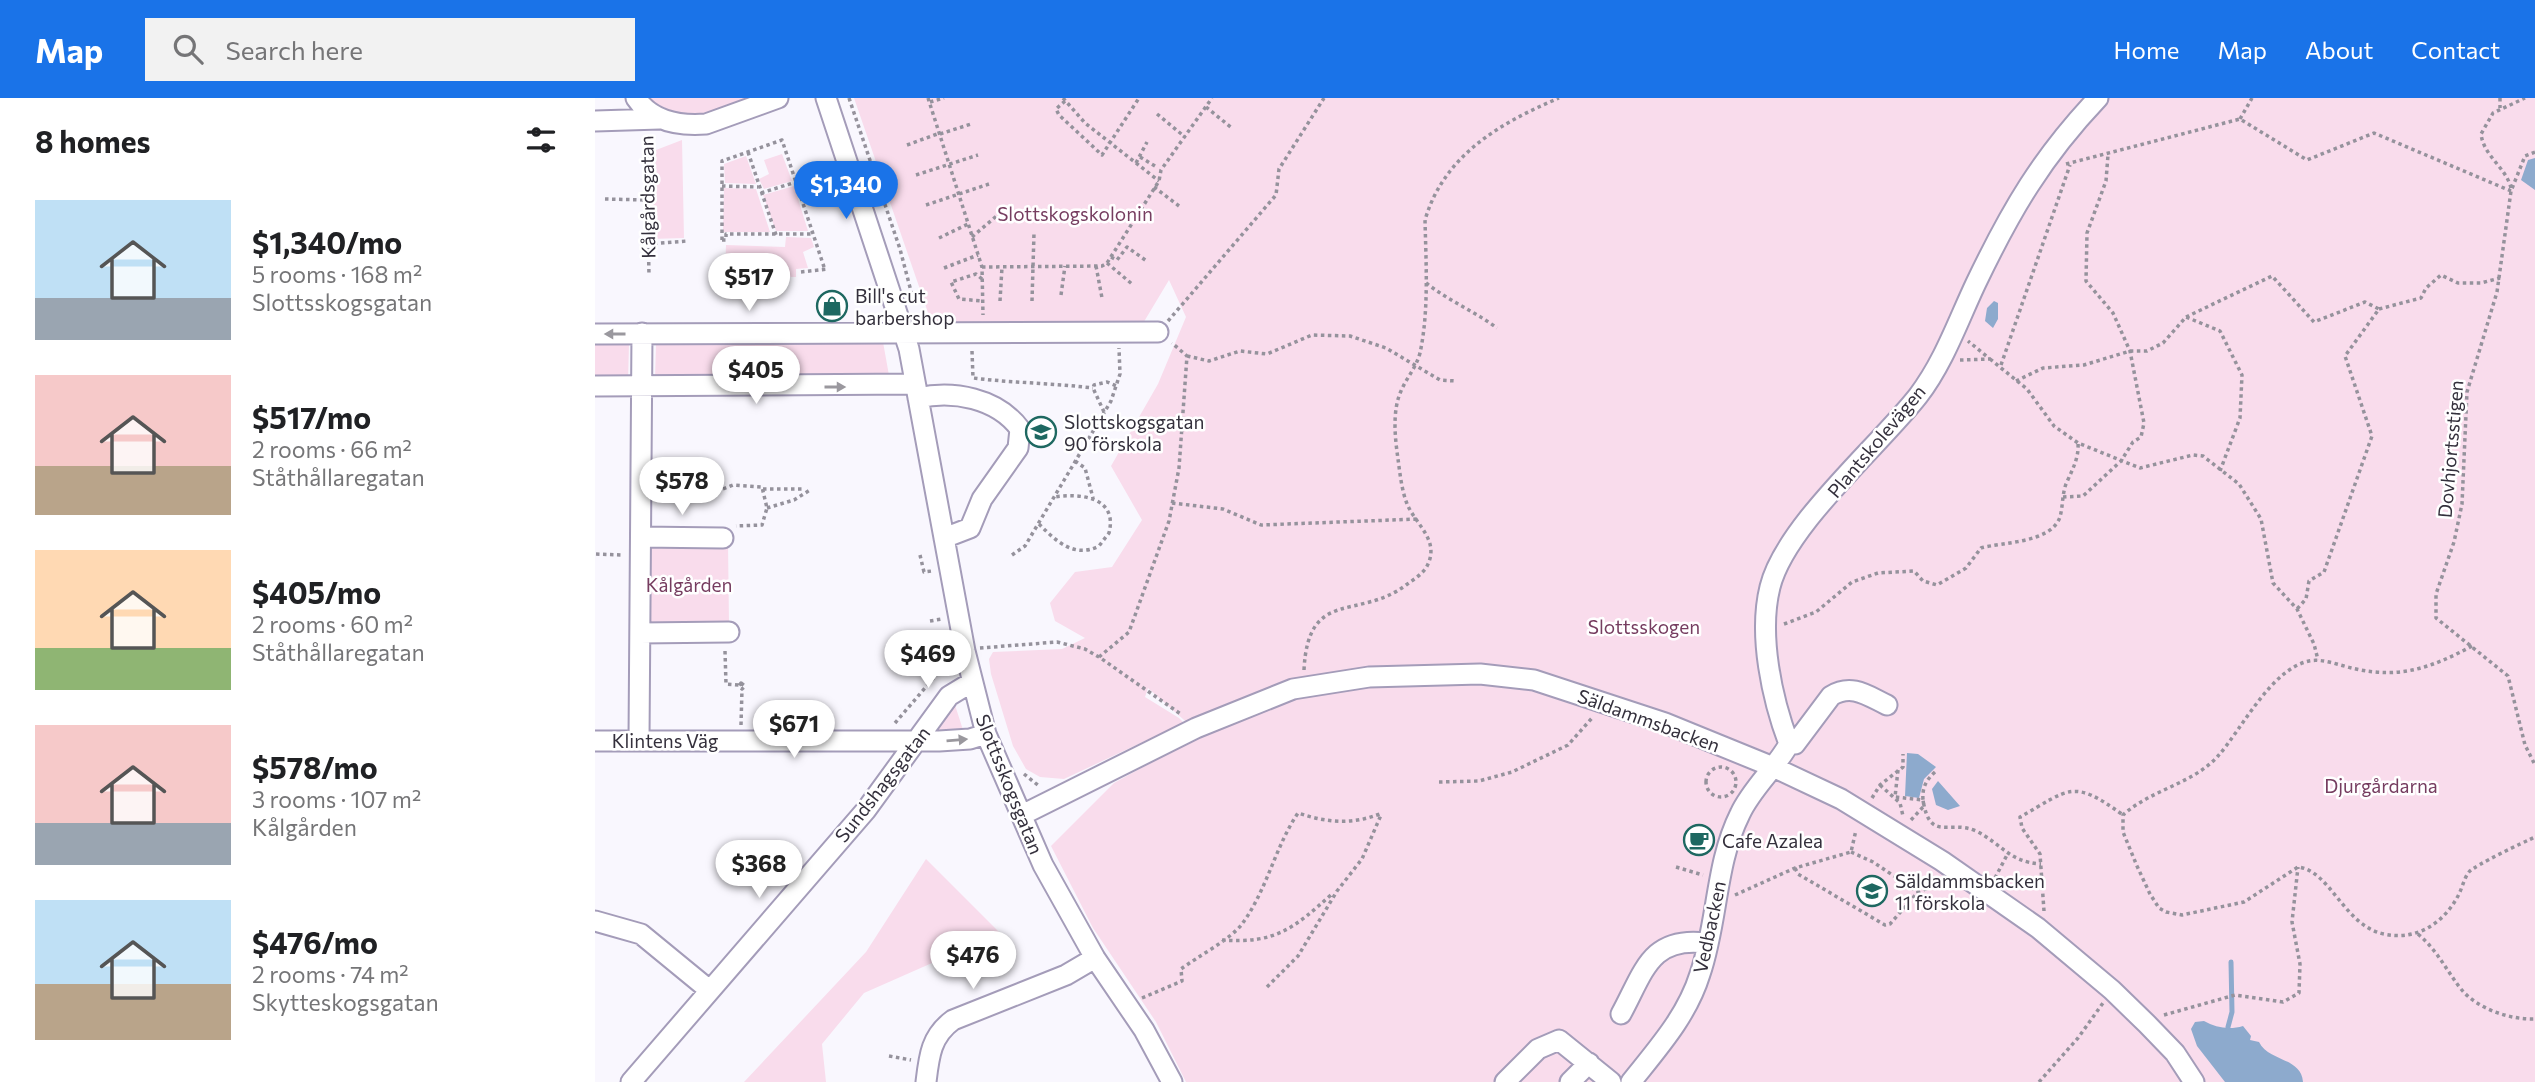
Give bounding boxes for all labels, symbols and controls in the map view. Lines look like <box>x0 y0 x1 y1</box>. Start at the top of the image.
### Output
search box <box>145 18 635 81</box>
text: Map <box>35 29 103 70</box>
icon: search <box>169 30 207 68</box>
text: Search here <box>225 34 363 65</box>
text: Home <box>2114 35 2180 64</box>
text: Map <box>2218 35 2267 64</box>
text: About <box>2305 35 2373 64</box>
text: Contact <box>2411 35 2500 64</box>
icon: filters <box>522 121 560 159</box>
text: 8 homes <box>35 122 151 159</box>
street label: Kålgårdsgatan <box>634 135 660 259</box>
pin: $1,340 <box>789 162 903 221</box>
text: $1,340 <box>810 170 882 198</box>
park label: Slottskogskolonin <box>997 202 1153 225</box>
text: $1,340/mo <box>252 223 402 260</box>
icon: home <box>91 228 175 312</box>
pin: $517 <box>708 254 790 313</box>
text: 5 rooms · 168 m² <box>252 260 422 288</box>
text: $517 <box>724 262 774 290</box>
place label: Bill's cut barbershop <box>855 284 954 329</box>
text: Slottsskogsgatan <box>252 288 432 316</box>
shop icon: Bill's cut barbershop <box>815 289 849 323</box>
one-way arrow <box>604 328 626 339</box>
pin: $405 <box>715 346 797 406</box>
text: $405 <box>728 355 784 383</box>
street label: Dovhjortsstigen <box>2433 379 2467 519</box>
street label: Plantskolevägen <box>1822 380 1930 502</box>
one-way arrow <box>824 381 846 392</box>
text: $517/mo <box>252 398 371 435</box>
icon: home <box>91 403 175 487</box>
place label: Slottskogsgatan 90 förskola <box>1064 410 1204 455</box>
school or university icon: Slottskogsgatan 90 förskola <box>1024 415 1058 449</box>
text: 2 rooms · 66 m² <box>252 435 412 463</box>
pin: $578 <box>641 458 723 517</box>
text: Ståthållaregatan <box>252 463 425 491</box>
text: $578 <box>655 466 709 494</box>
text: $405/mo <box>252 573 381 610</box>
park label: Kålgården <box>646 573 732 596</box>
icon: home <box>91 578 175 662</box>
text: 2 rooms · 60 m² <box>252 610 413 638</box>
park label: Slottsskogen <box>1588 615 1700 638</box>
pin: $469 <box>887 630 969 690</box>
text: Ståthållaregatan <box>252 638 425 666</box>
text: $469 <box>900 639 956 667</box>
street label: Säldammsbacken <box>1575 684 1723 756</box>
pin: $671 <box>753 700 835 760</box>
text: $671 <box>769 709 819 737</box>
street label: Slottsskogsgatan <box>971 711 1049 857</box>
street label: Sundshagsgatan <box>830 721 934 847</box>
street label: Klintens Väg <box>612 729 718 752</box>
one-way arrow <box>946 734 968 745</box>
text: $578/mo <box>252 748 378 785</box>
icon: home <box>91 753 175 837</box>
park label: Djurgårdarna <box>2324 774 2438 797</box>
text: 3 rooms · 107 m² <box>252 785 421 813</box>
text: Kålgården <box>252 813 357 841</box>
cafe icon: Cafe Azalea <box>1682 823 1716 857</box>
place label: Cafe Azalea <box>1722 829 1823 852</box>
pin: $368 <box>718 840 800 900</box>
text: $368 <box>731 849 787 877</box>
place label: Säldammsbacken 11 förskola <box>1895 869 2045 914</box>
school or university icon: Säldammsbacken 11 förskola <box>1855 874 1889 908</box>
street label: Vedbacken <box>1688 879 1730 975</box>
text: $476/mo <box>252 923 378 960</box>
icon: home <box>91 928 175 1012</box>
pin: $476 <box>932 932 1014 991</box>
text: $476 <box>946 940 1000 968</box>
text: 2 rooms · 74 m² <box>252 960 408 988</box>
text: Skytteskogsgatan <box>252 988 439 1016</box>

